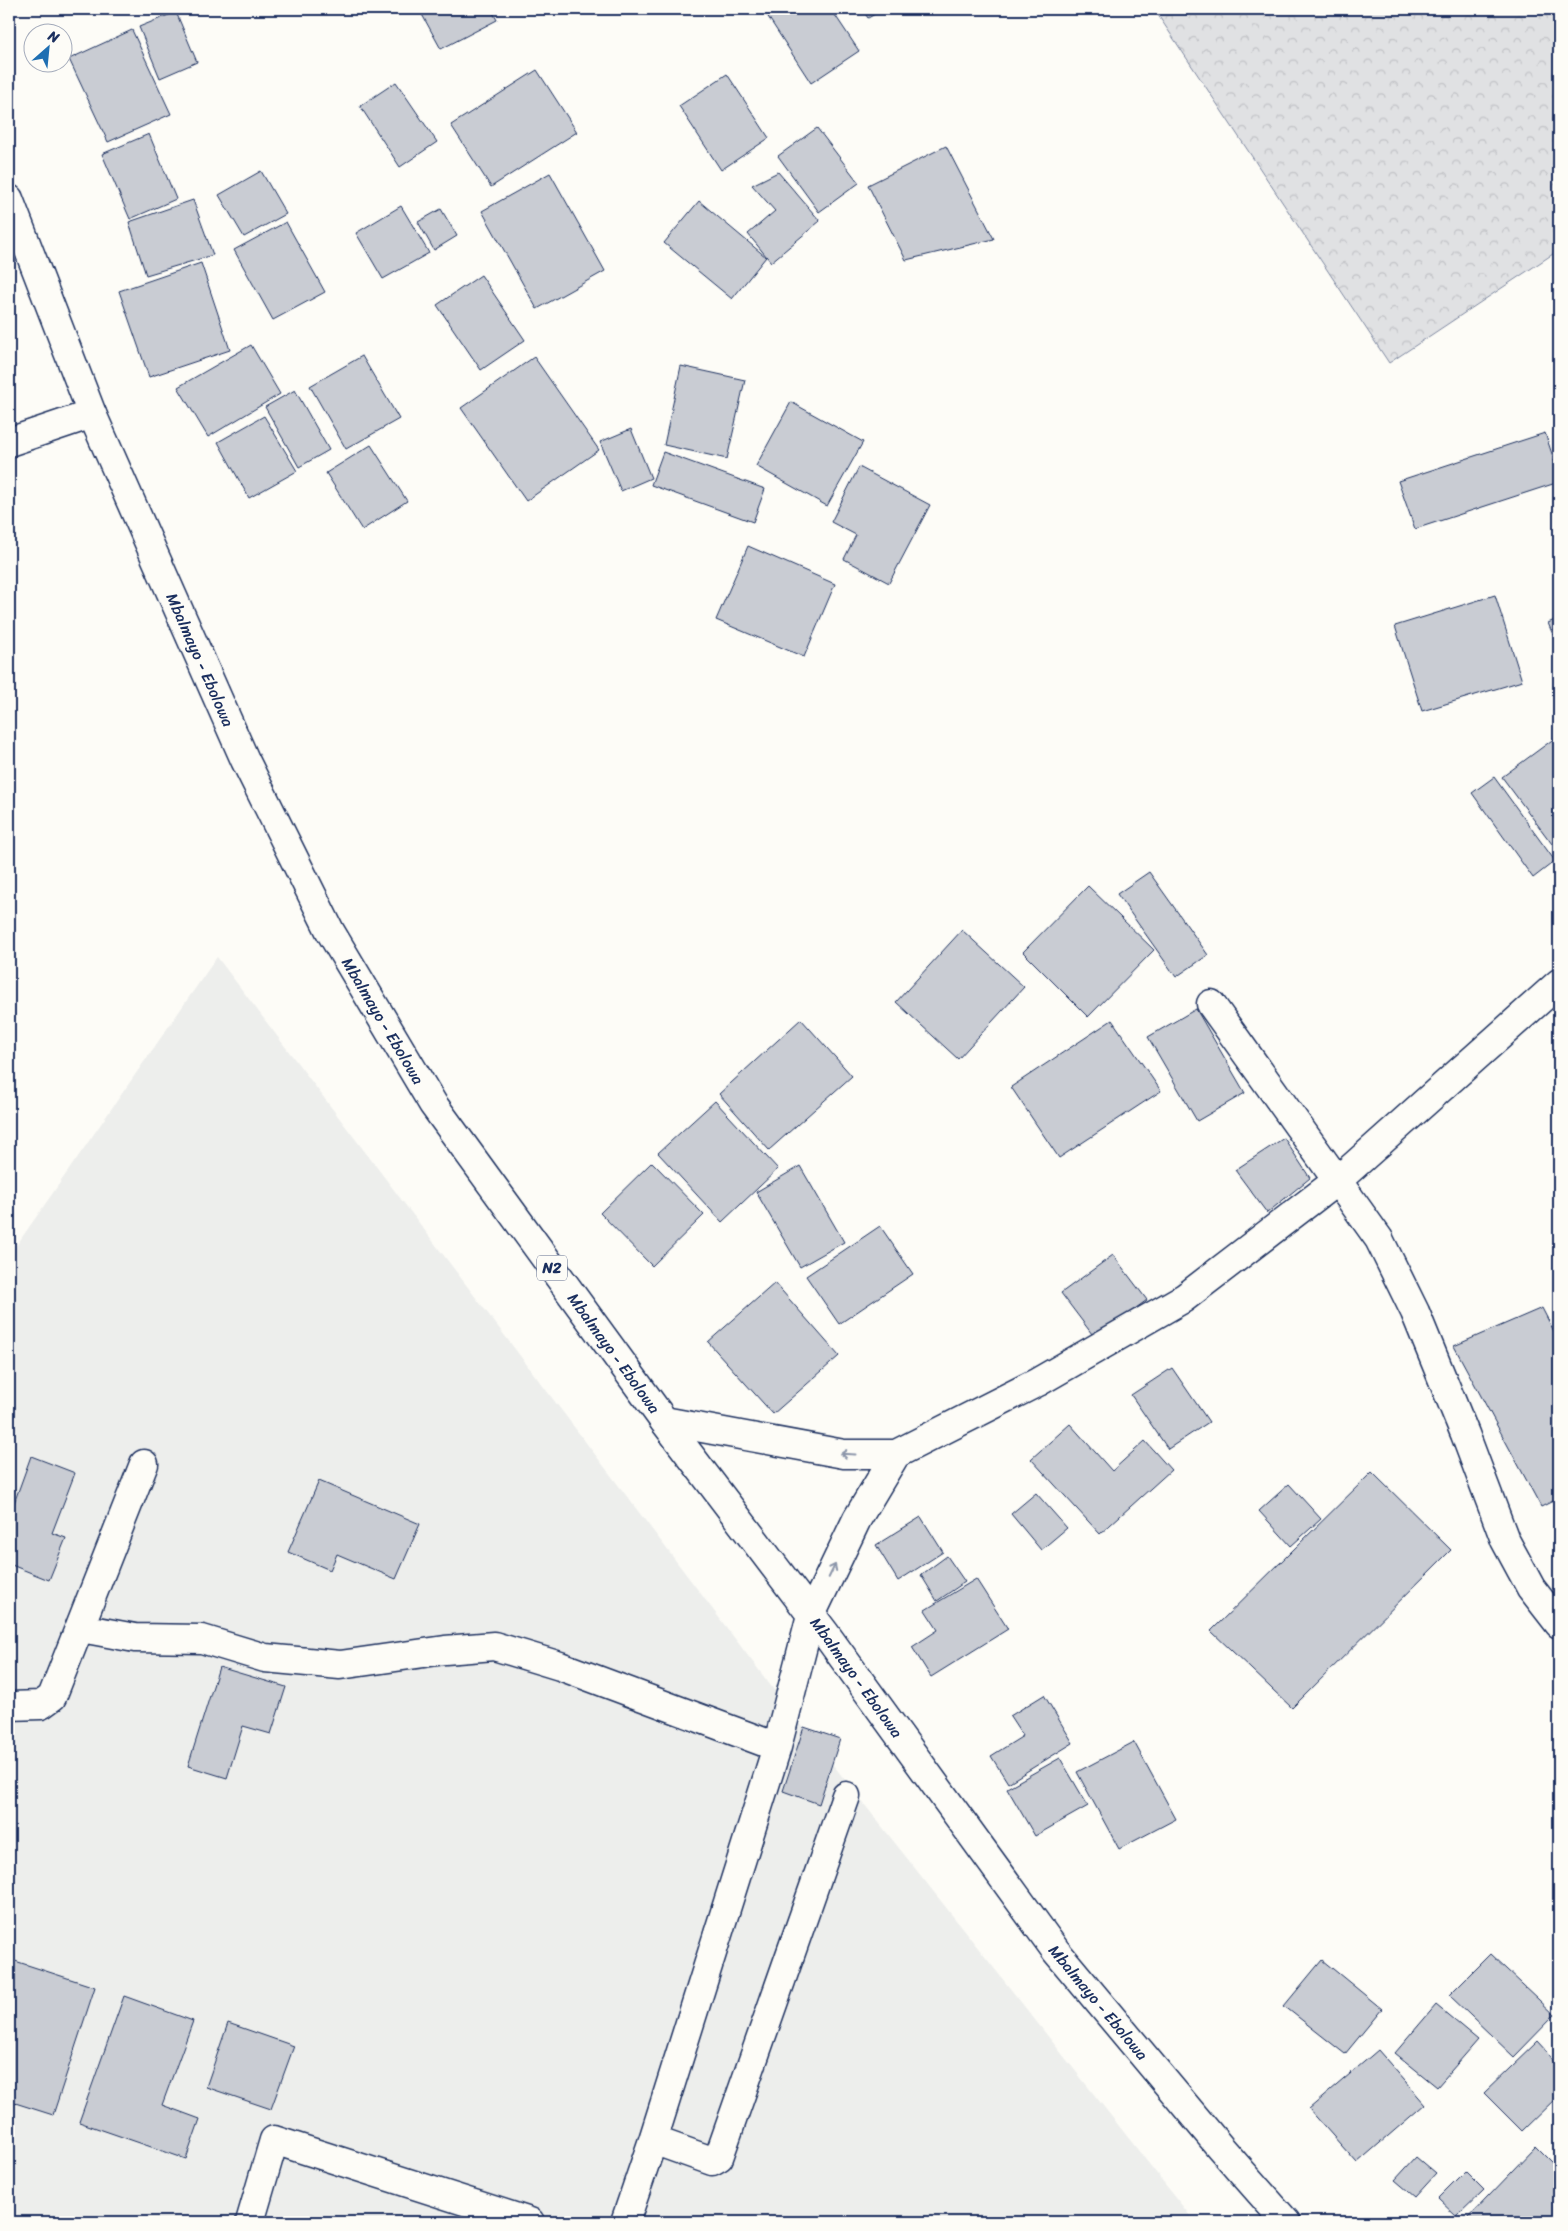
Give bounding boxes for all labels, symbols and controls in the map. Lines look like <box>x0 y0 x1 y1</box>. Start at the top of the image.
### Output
north arrow <box>22 22 72 72</box>
text: N <box>43 23 64 50</box>
street label: Mbalmayo - Ebolowa <box>158 588 243 732</box>
street label: Mbalmayo - Ebolowa <box>334 951 432 1090</box>
road number: N2 <box>537 1256 567 1280</box>
street label: Mbalmayo - Ebolowa <box>560 1286 668 1420</box>
one-way arrow <box>840 1449 856 1458</box>
one-way arrow <box>828 1564 837 1579</box>
street label: Mbalmayo - Ebolowa <box>802 1610 911 1744</box>
street label: Mbalmayo - Ebolowa <box>1041 1938 1156 2067</box>

